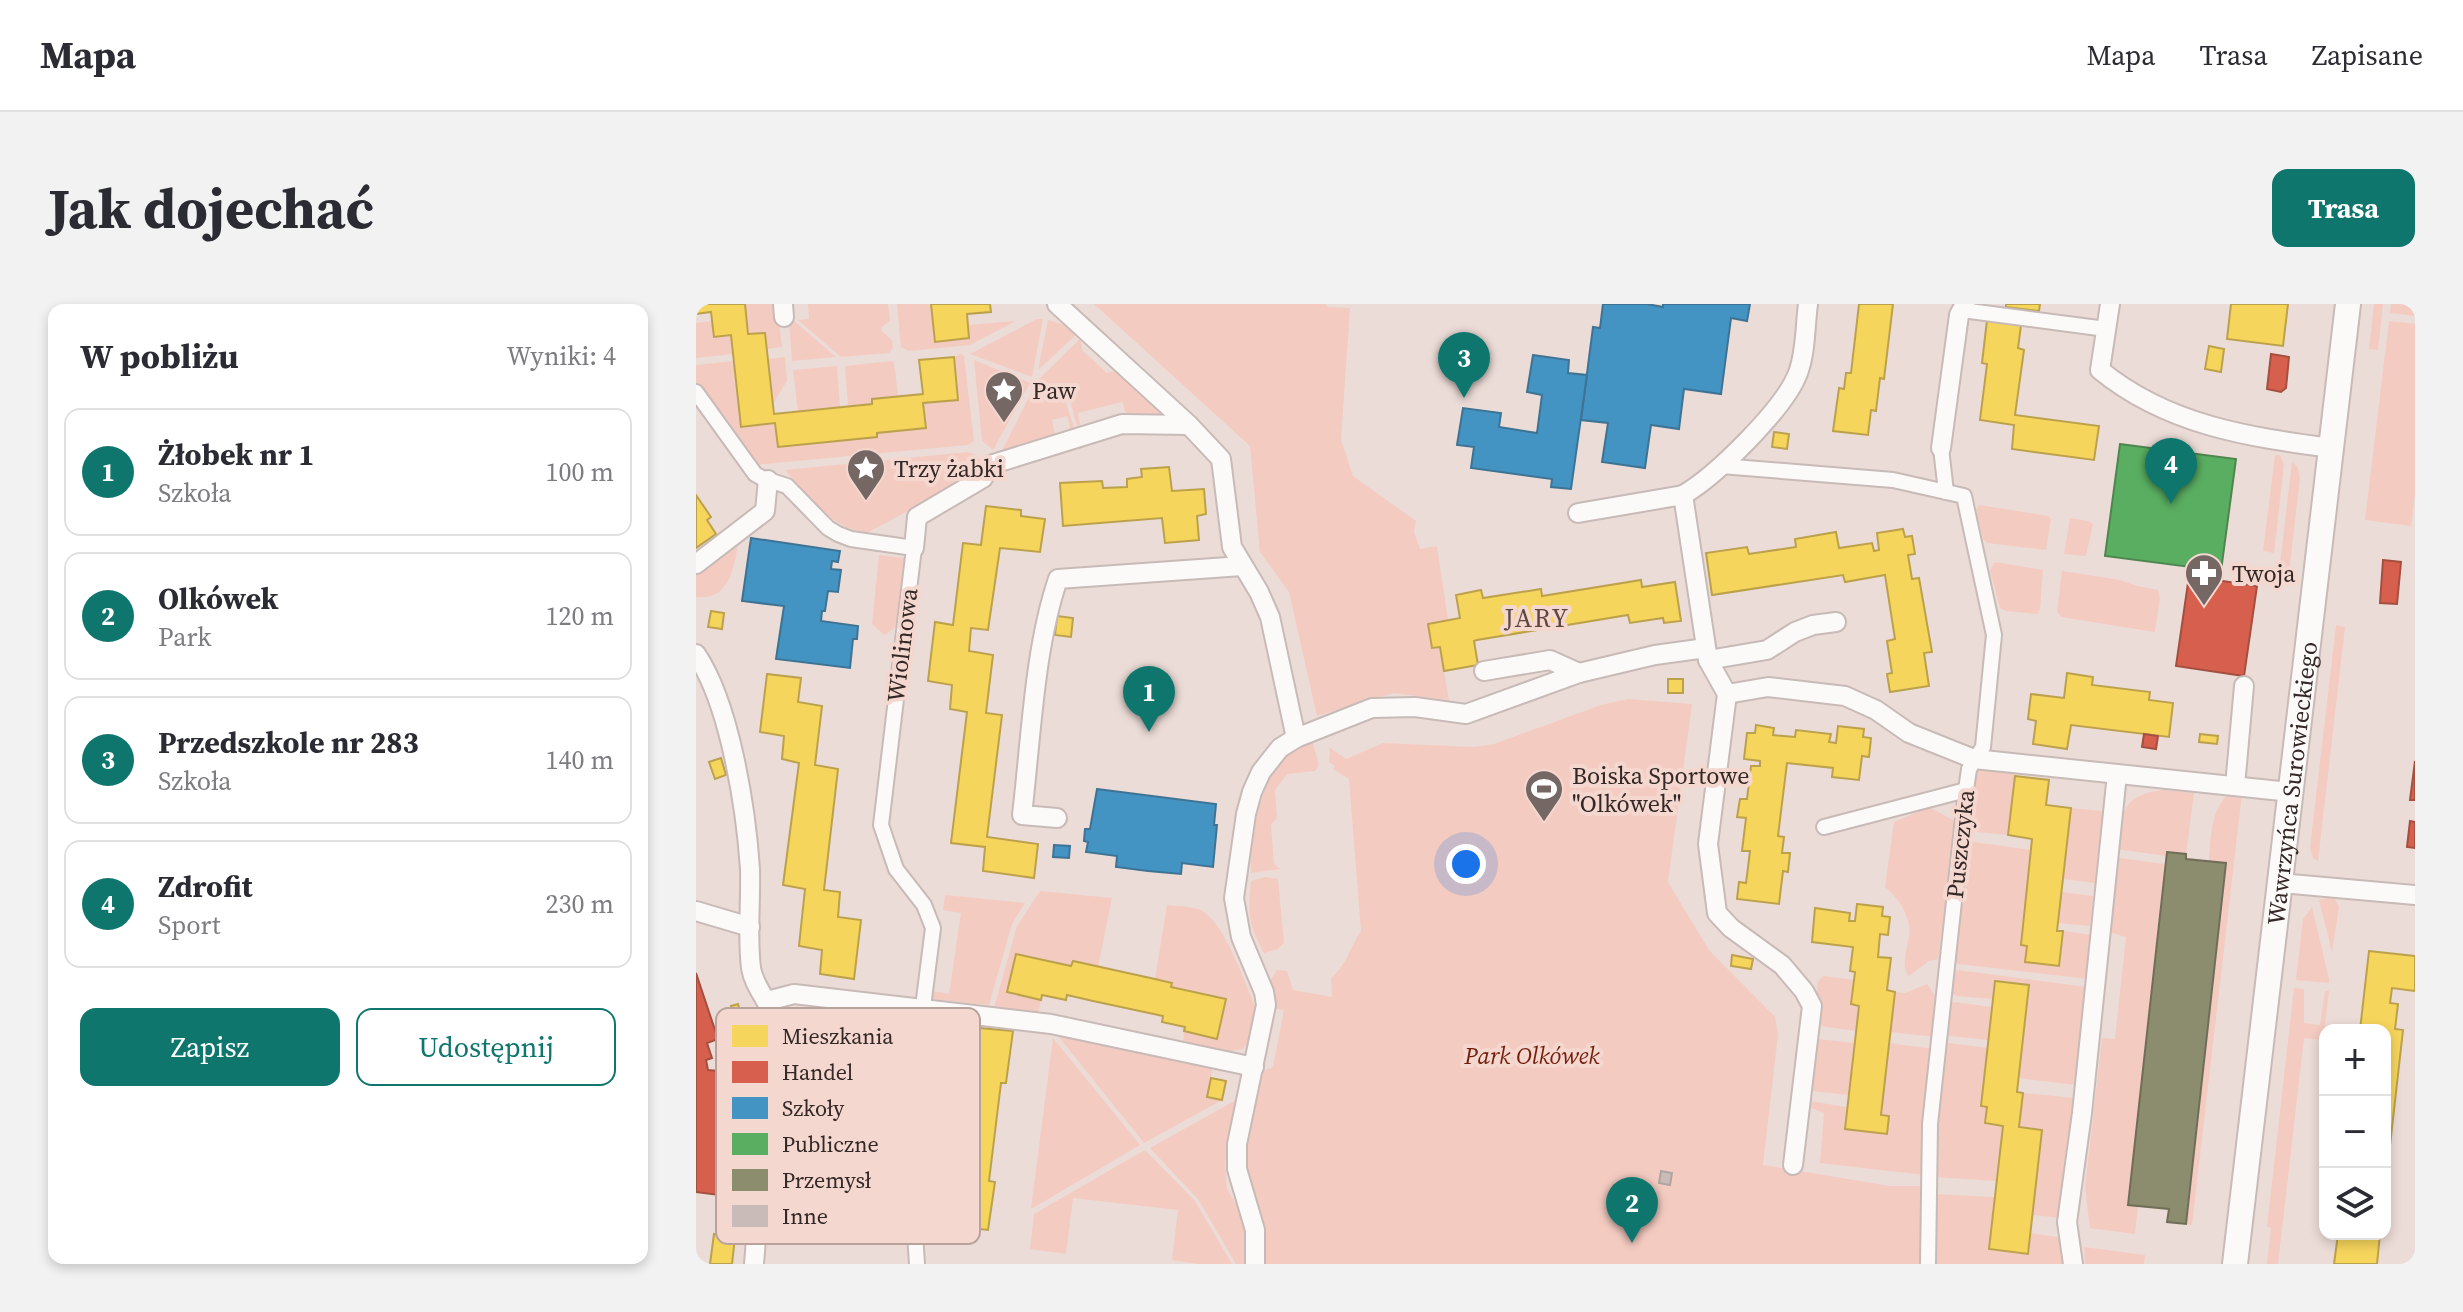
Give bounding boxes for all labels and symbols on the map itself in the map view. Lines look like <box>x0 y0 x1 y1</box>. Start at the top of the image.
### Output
pin: 3 <box>1438 332 1490 398</box>
place icon: Paw <box>983 369 1025 424</box>
place label: Paw <box>1032 374 1077 407</box>
pin: 4 <box>2145 438 2197 504</box>
place icon: Trzy żabki <box>845 447 887 502</box>
place label: Trzy żabki <box>894 452 1004 485</box>
pharmacy icon: Twoja <box>2183 552 2225 607</box>
place label: Twoja <box>2232 557 2296 590</box>
street label: Wiolinowa <box>879 585 925 704</box>
district label: JARY <box>1503 600 1570 636</box>
street label: Wawrzyńca Surowieckiego <box>2259 640 2325 927</box>
pin: 1 <box>1123 666 1175 732</box>
place label: Boiska Sportowe "Olkówek" <box>1572 759 1749 820</box>
sports icon: Boiska Sportowe "Olkówek" <box>1523 768 1565 823</box>
street label: Puszczyka <box>1938 787 1982 900</box>
your location <box>1446 844 1486 884</box>
legend <box>716 1008 980 1244</box>
text: Mieszkania <box>782 1021 894 1051</box>
park label: Park Olkówek <box>1463 1039 1600 1072</box>
text: Handel <box>782 1057 853 1087</box>
text: Szkoły <box>782 1093 845 1123</box>
text: Publiczne <box>782 1129 879 1159</box>
text: Przemysł <box>782 1165 871 1195</box>
pin: 2 <box>1606 1177 1658 1243</box>
text: Inne <box>782 1201 828 1231</box>

